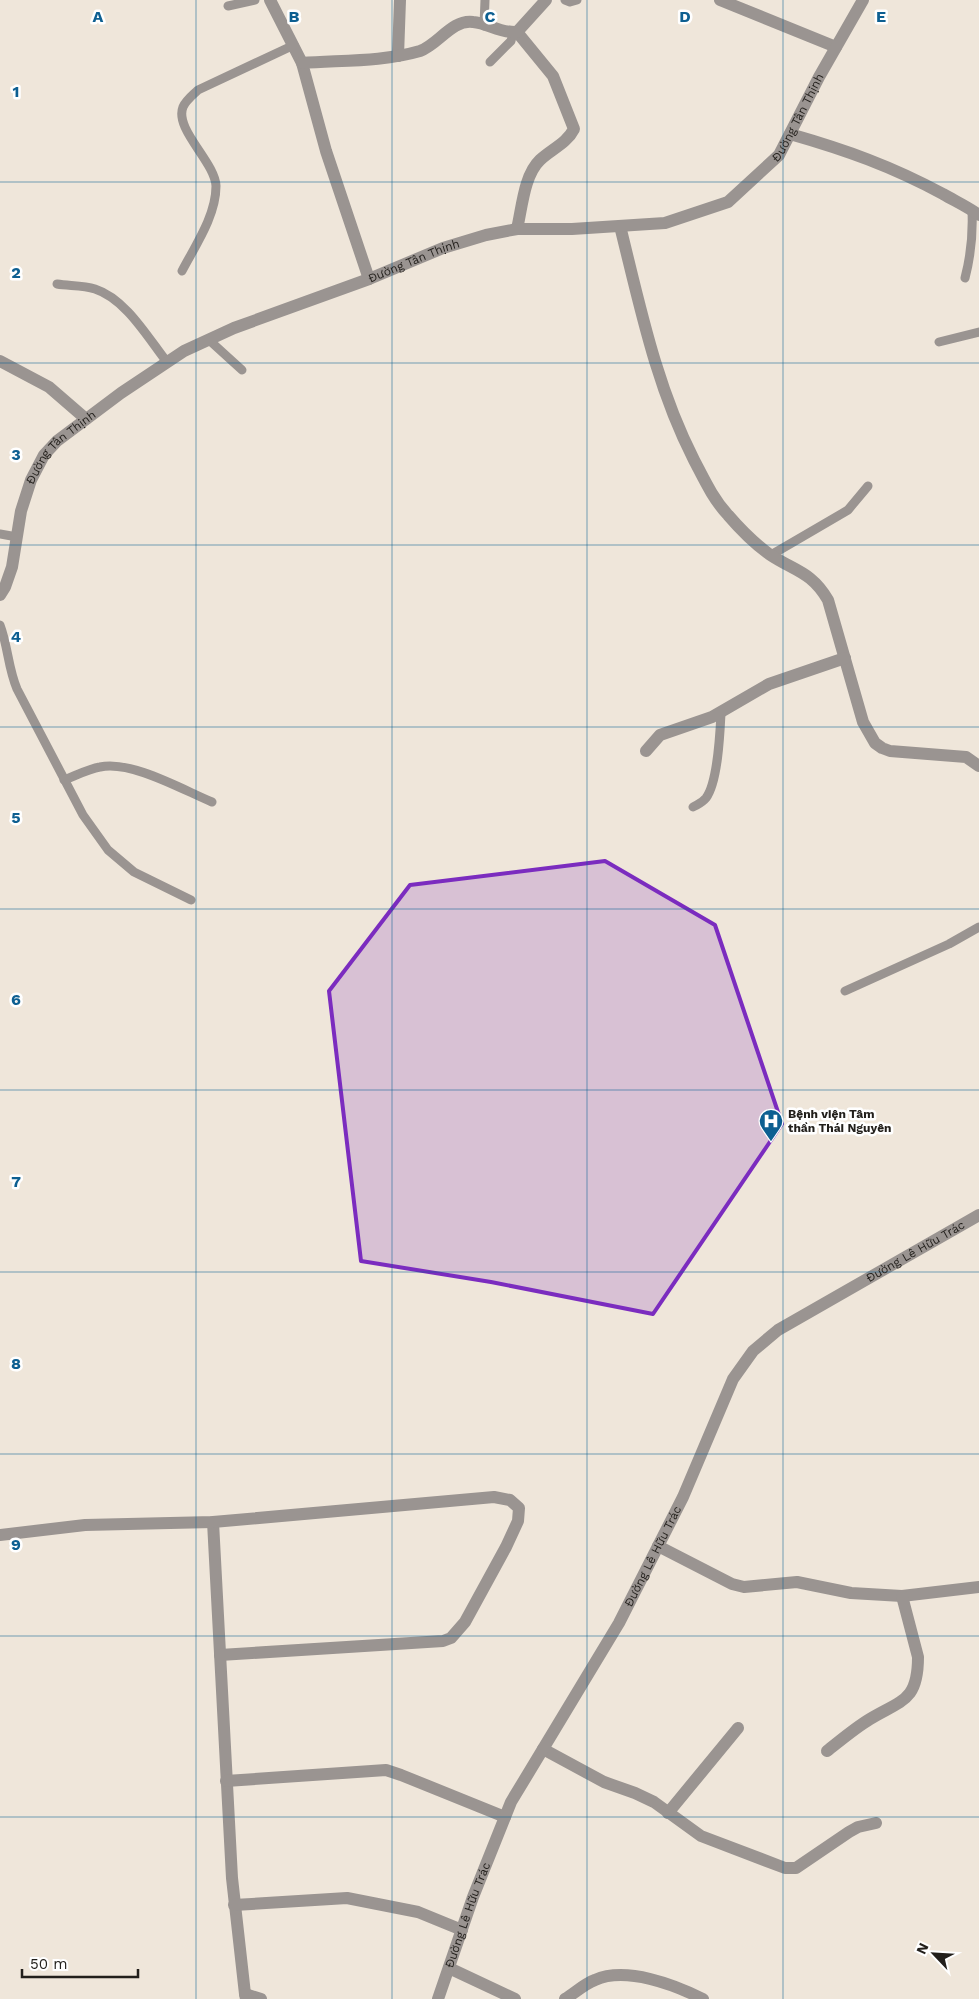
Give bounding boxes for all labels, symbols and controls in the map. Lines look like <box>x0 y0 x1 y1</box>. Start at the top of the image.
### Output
text: A <box>93 7 104 26</box>
text: B <box>289 7 300 26</box>
text: C <box>485 7 496 26</box>
text: D <box>679 7 691 26</box>
text: E <box>876 7 886 26</box>
street label: Đường Tân Thịnh <box>769 71 827 165</box>
text: 1 <box>13 82 19 101</box>
street label: Đường Tân Thịnh <box>366 236 461 286</box>
text: 2 <box>11 263 21 282</box>
street label: Đường Tân Thịnh <box>23 407 99 487</box>
text: 3 <box>11 445 21 464</box>
text: 4 <box>11 627 21 646</box>
text: 5 <box>11 808 21 827</box>
text: 6 <box>11 990 21 1009</box>
place label: Bệnh viện Tâm thần Thái Nguyên <box>788 1107 892 1135</box>
hospital icon: Bệnh viện Tâm thần Thái Nguyên <box>758 1108 784 1142</box>
text: 7 <box>11 1172 21 1191</box>
street label: Đường Lê Hữu Trác <box>864 1218 967 1285</box>
text: 8 <box>11 1354 21 1373</box>
street label: Đường Lê Hữu Trác <box>621 1503 684 1609</box>
text: 9 <box>11 1535 21 1554</box>
street label: Đường Lê Hữu Trác <box>442 1860 493 1970</box>
north arrow <box>909 1929 959 1979</box>
text: N <box>913 1940 932 1957</box>
scale bar <box>22 1946 139 1978</box>
text: 50 m <box>30 1955 67 1973</box>

